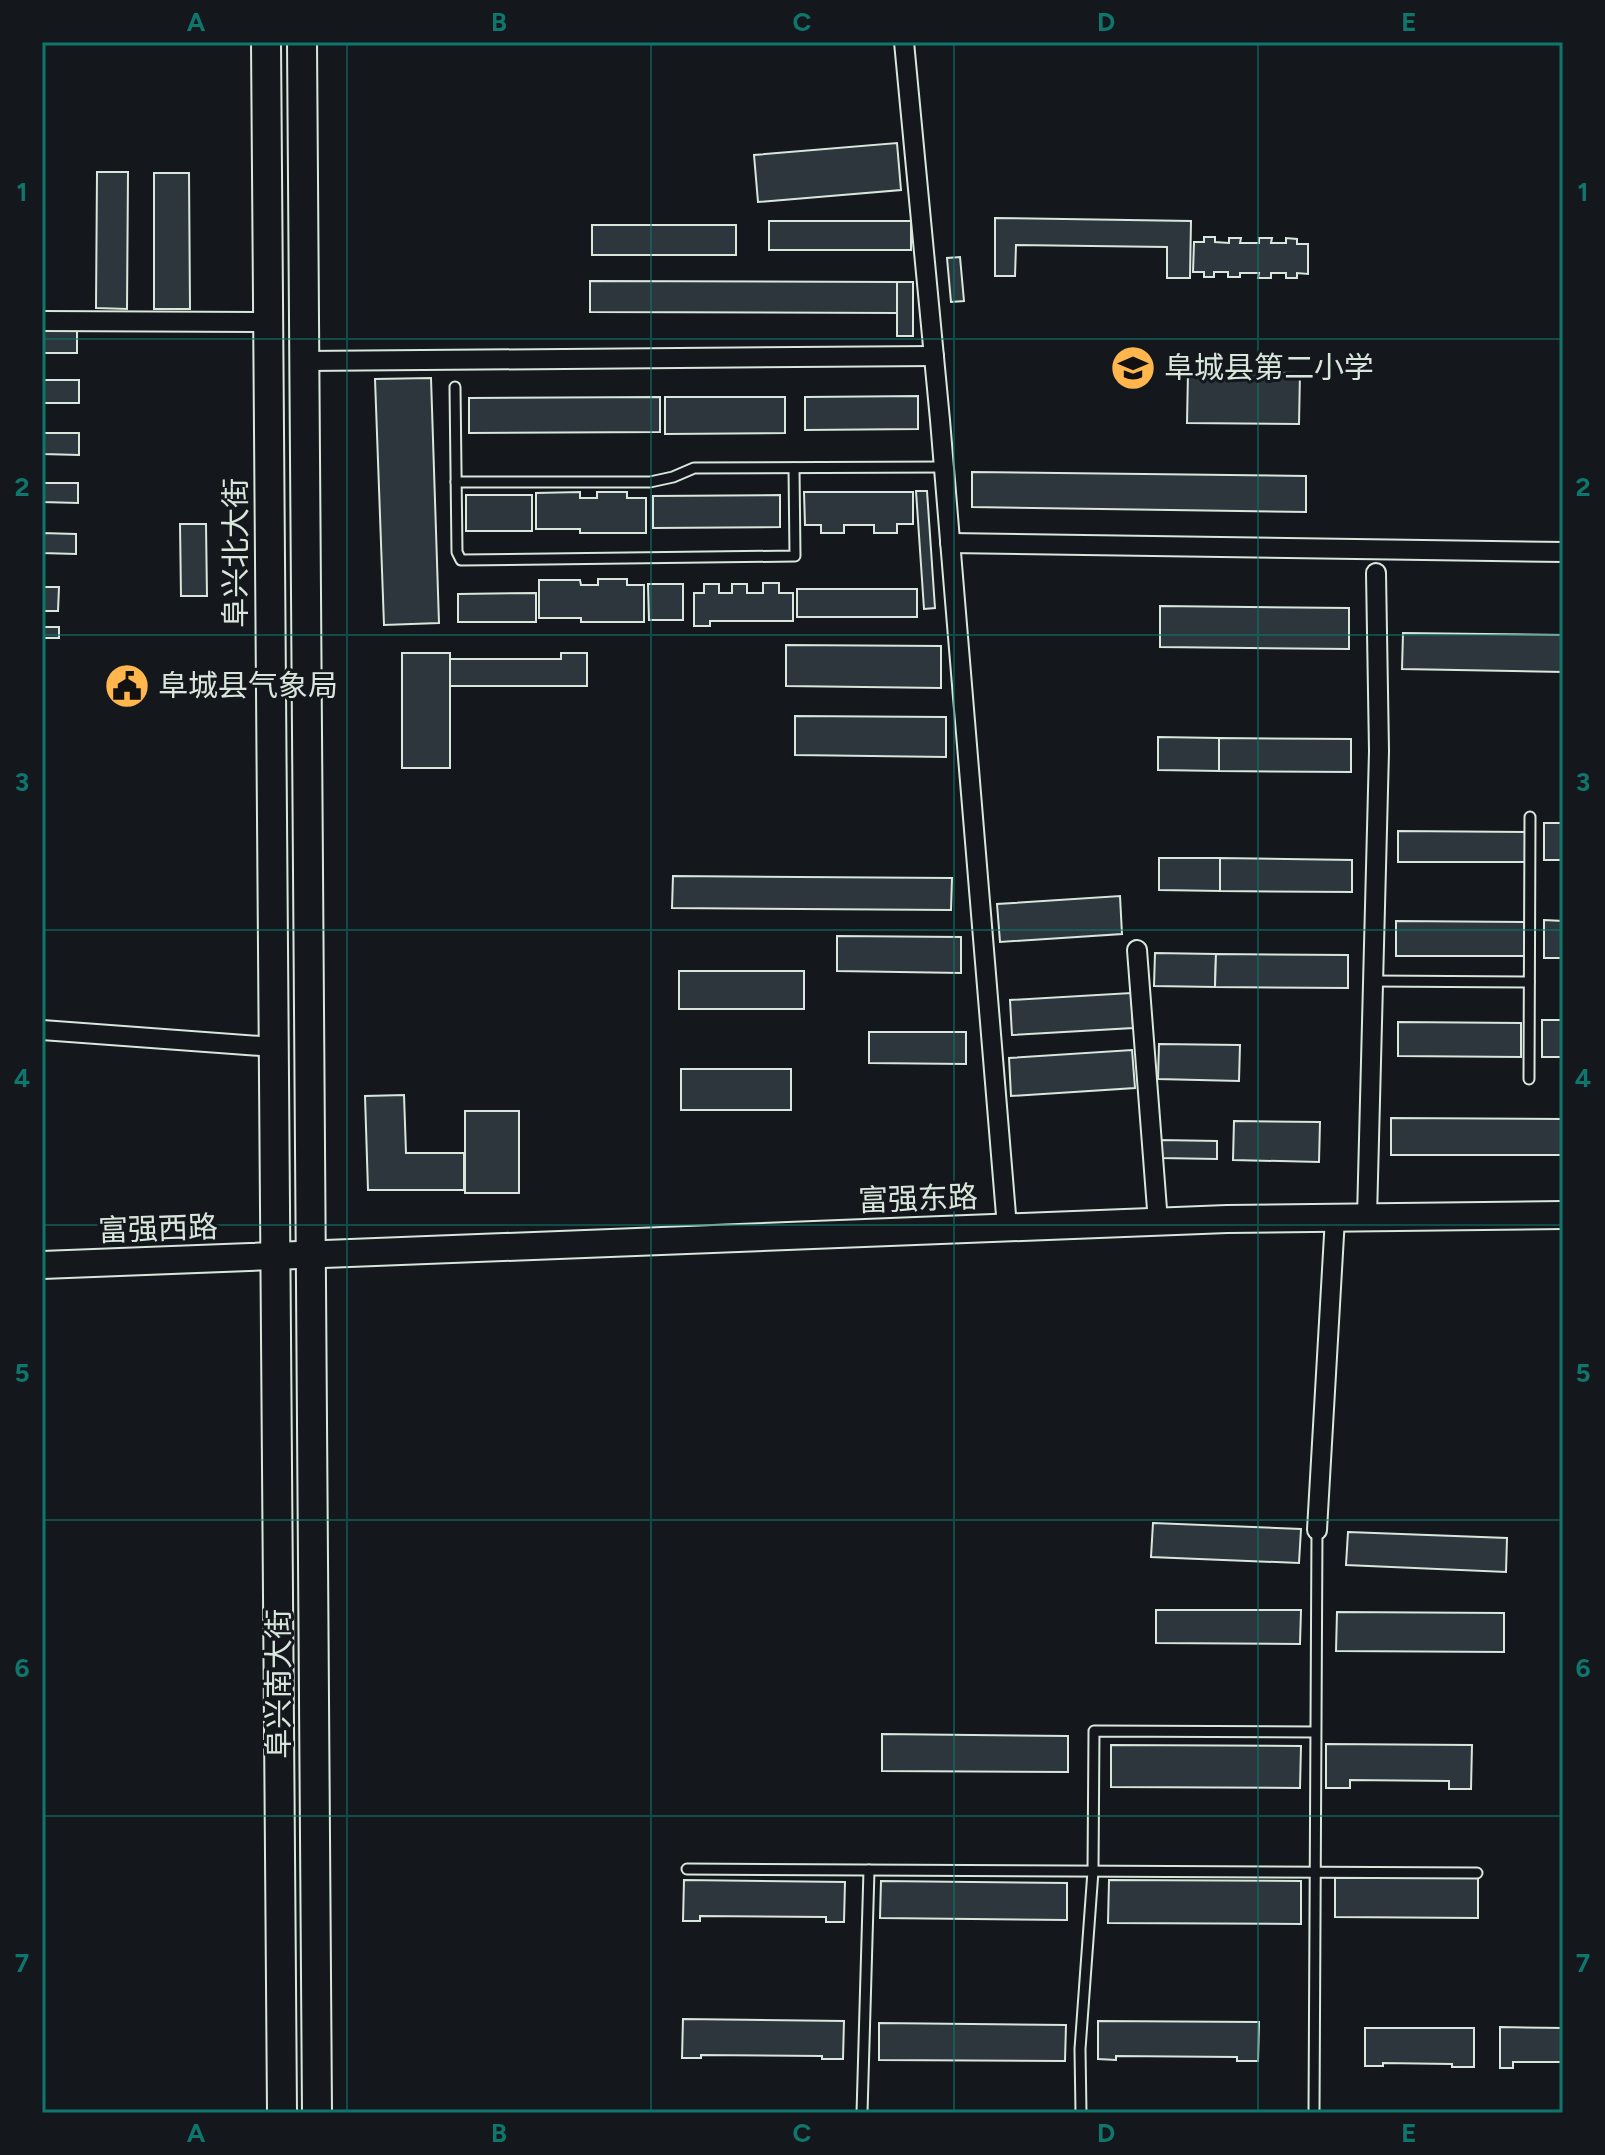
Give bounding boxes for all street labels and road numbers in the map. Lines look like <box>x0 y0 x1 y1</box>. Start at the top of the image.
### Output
street label: 阜兴北大街 <box>217 478 254 628</box>
street label: 富强东路 <box>857 1178 979 1219</box>
street label: 富强西路 <box>97 1208 219 1249</box>
street label: 阜兴南大街 <box>260 1609 297 1759</box>

